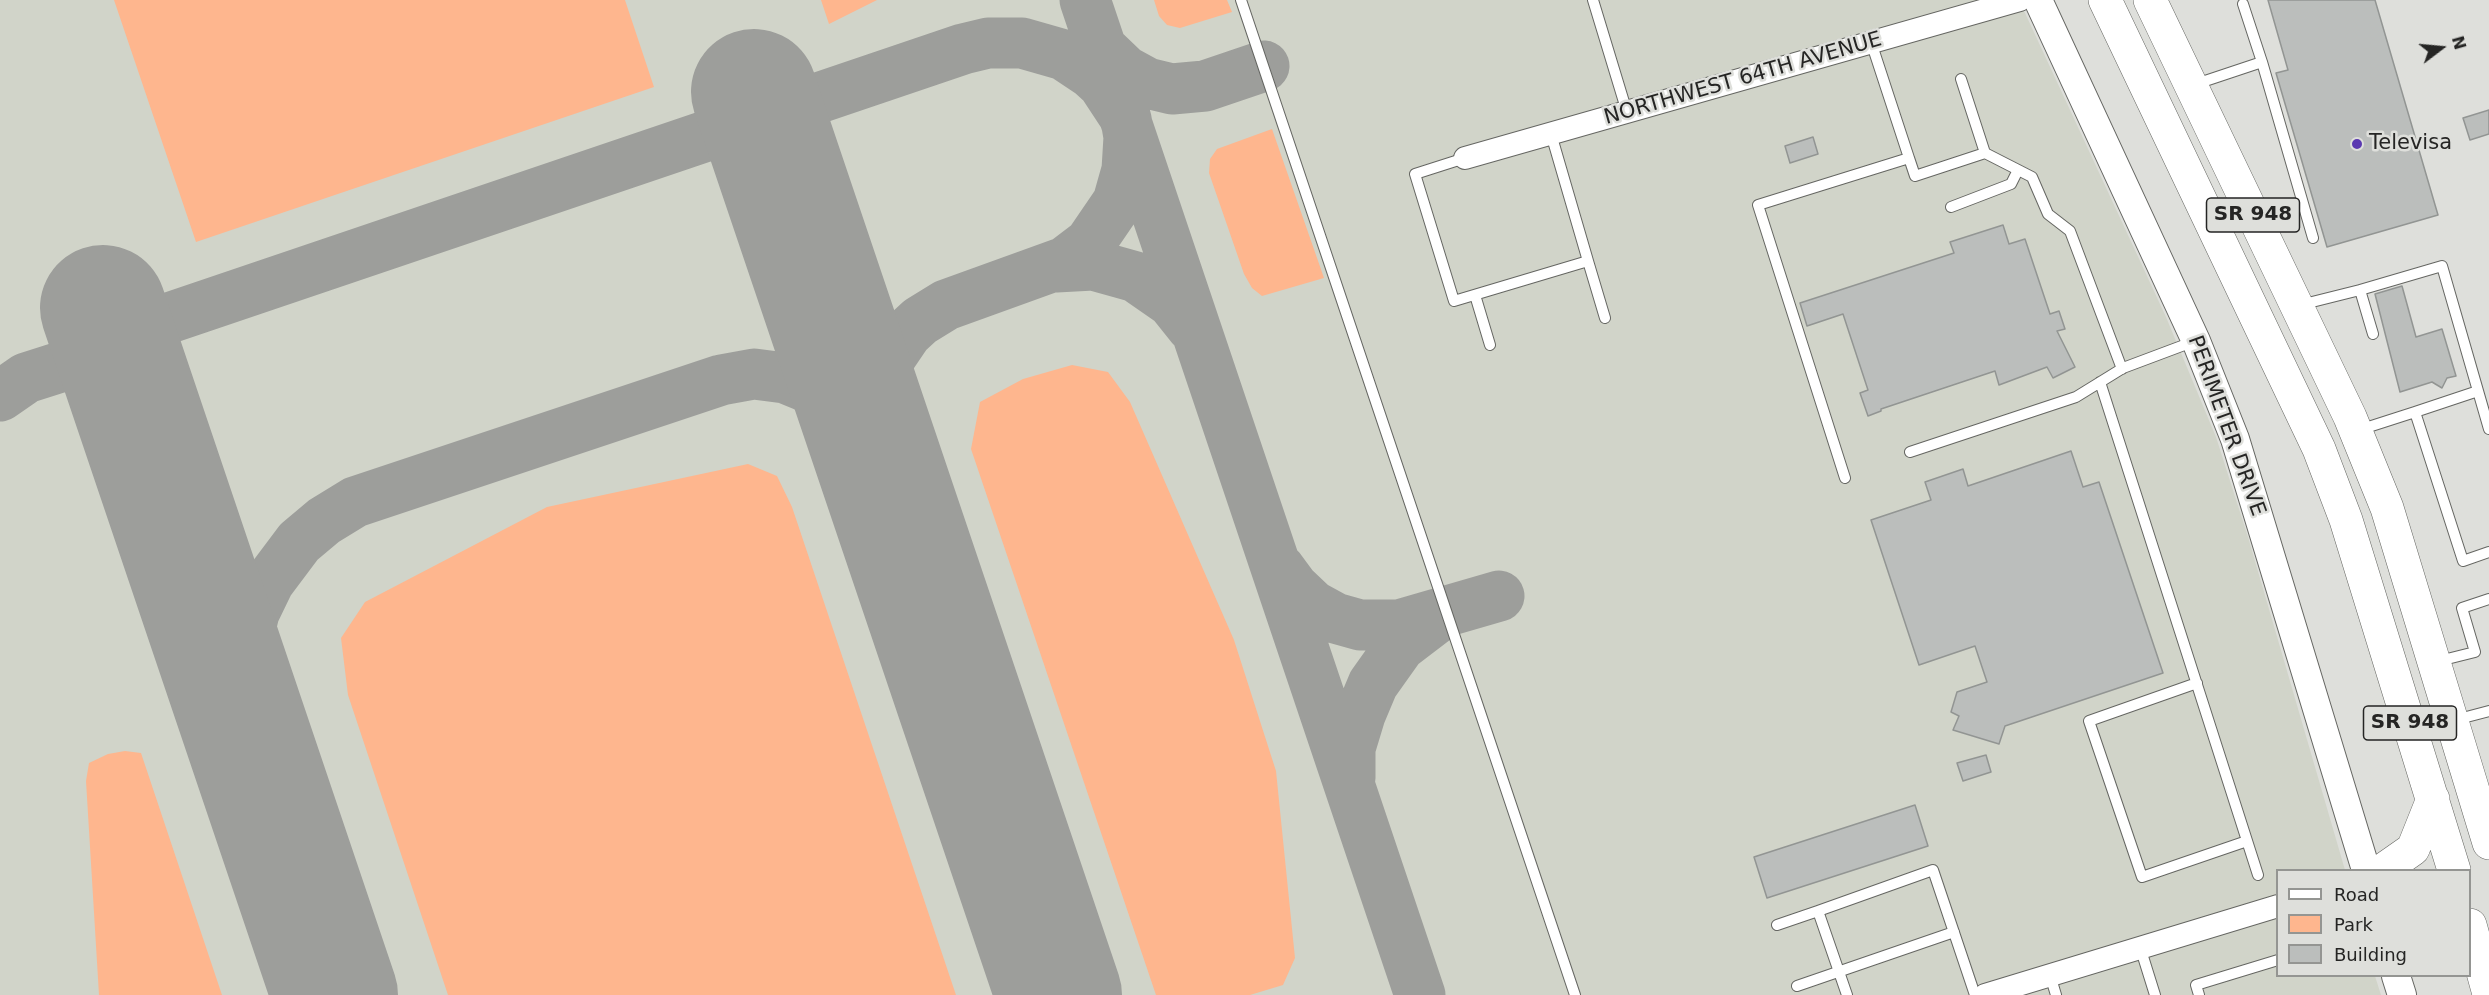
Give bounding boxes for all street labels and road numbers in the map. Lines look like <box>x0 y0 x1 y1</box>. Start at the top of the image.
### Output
street label: NORTHWEST 64TH AVENUE <box>1601 27 1885 131</box>
road number: SR 948 <box>2206 198 2300 232</box>
street label: PERIMETER DRIVE <box>2182 332 2270 520</box>
road number: SR 948 <box>2364 706 2456 740</box>

